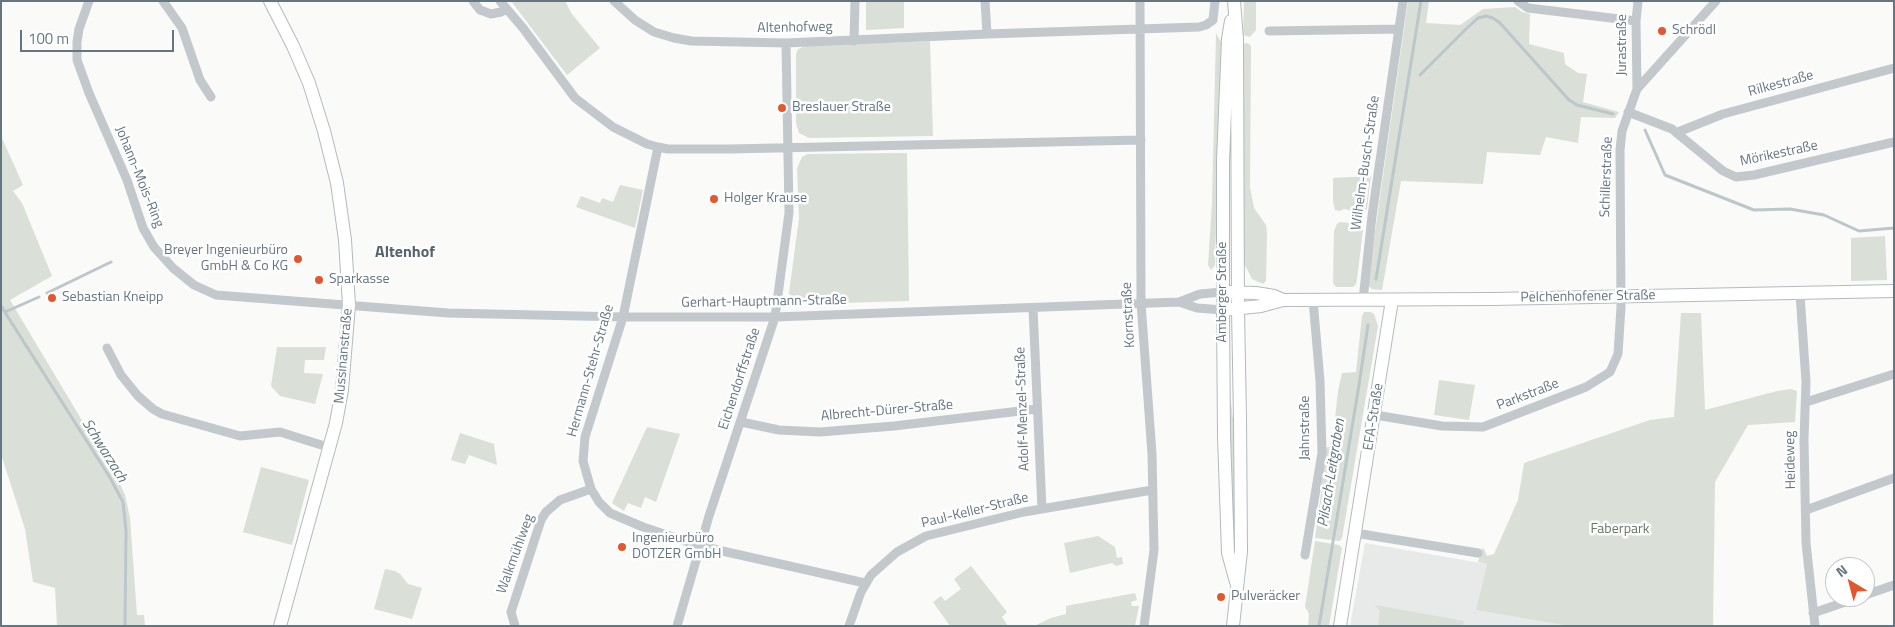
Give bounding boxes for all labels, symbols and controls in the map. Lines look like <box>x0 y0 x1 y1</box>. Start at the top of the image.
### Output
street label: Jurastraße <box>1615 14 1631 76</box>
street label: Altenhofweg <box>757 19 833 37</box>
scale bar <box>22 20 176 52</box>
place label: Schrödl <box>1672 23 1716 39</box>
marker: Schrödl <box>1656 25 1668 37</box>
text: 100 m <box>28 27 69 50</box>
street label: Rilkestraße <box>1747 67 1815 101</box>
street label: Wilhelm-Busch-Straße <box>1348 95 1384 231</box>
place label: Breslauer Straße <box>792 100 891 116</box>
marker: Breslauer Straße <box>776 102 788 114</box>
street label: Johann-Mois-Ring <box>111 124 167 230</box>
street label: Schillerstraße <box>1597 136 1617 218</box>
street label: Mörikestraße <box>1739 138 1819 170</box>
place label: Holger Krause <box>724 191 807 207</box>
marker: Holger Krause <box>708 193 720 205</box>
street label: Amberger Straße <box>1215 242 1231 342</box>
place label: Breyer Ingenieurbüro GmbH & Co KG <box>164 243 288 276</box>
district label: Altenhof <box>375 243 435 263</box>
marker: Breyer Ingenieurbüro GmbH & Co KG <box>292 253 304 265</box>
place label: Sparkasse <box>329 272 390 288</box>
marker: Sparkasse <box>313 274 325 286</box>
street label: Kornstraße <box>1119 282 1139 348</box>
street label: Pelchenhofener Straße <box>1520 287 1656 307</box>
place label: Sebastian Kneipp <box>62 290 163 306</box>
marker: Sebastian Kneipp <box>46 292 58 304</box>
street label: Gerhart-Hauptmann-Straße <box>681 292 847 312</box>
street label: Hermann-Stehr-Straße <box>564 303 618 439</box>
street label: Mussinanstraße <box>331 308 357 404</box>
street label: Eichendorffstraße <box>716 326 764 432</box>
street label: Adolf-Menzel-Straße <box>1012 347 1034 471</box>
street label: Parkstraße <box>1495 375 1561 415</box>
street label: EFA-Straße <box>1360 382 1388 452</box>
street label: Jahnstraße <box>1298 396 1314 460</box>
street label: Albrecht-Dürer-Straße <box>820 397 954 425</box>
water label: Schwarzach <box>77 416 131 486</box>
water label: Pilsach-Leitgraben <box>1315 418 1349 528</box>
street label: Heideweg <box>1782 430 1800 490</box>
street label: Paul-Keller-Straße <box>920 490 1030 532</box>
street label: Walkmühlweg <box>494 512 538 596</box>
park label: Faberpark <box>1590 522 1650 538</box>
place label: Ingenieurbüro DOTZER GmbH <box>632 531 721 564</box>
marker: Ingenieurbüro DOTZER GmbH <box>616 541 628 553</box>
north arrow <box>1825 557 1875 607</box>
text: N <box>1831 559 1851 582</box>
place label: Pulveräcker <box>1231 589 1300 605</box>
marker: Pulveräcker <box>1215 591 1227 603</box>

